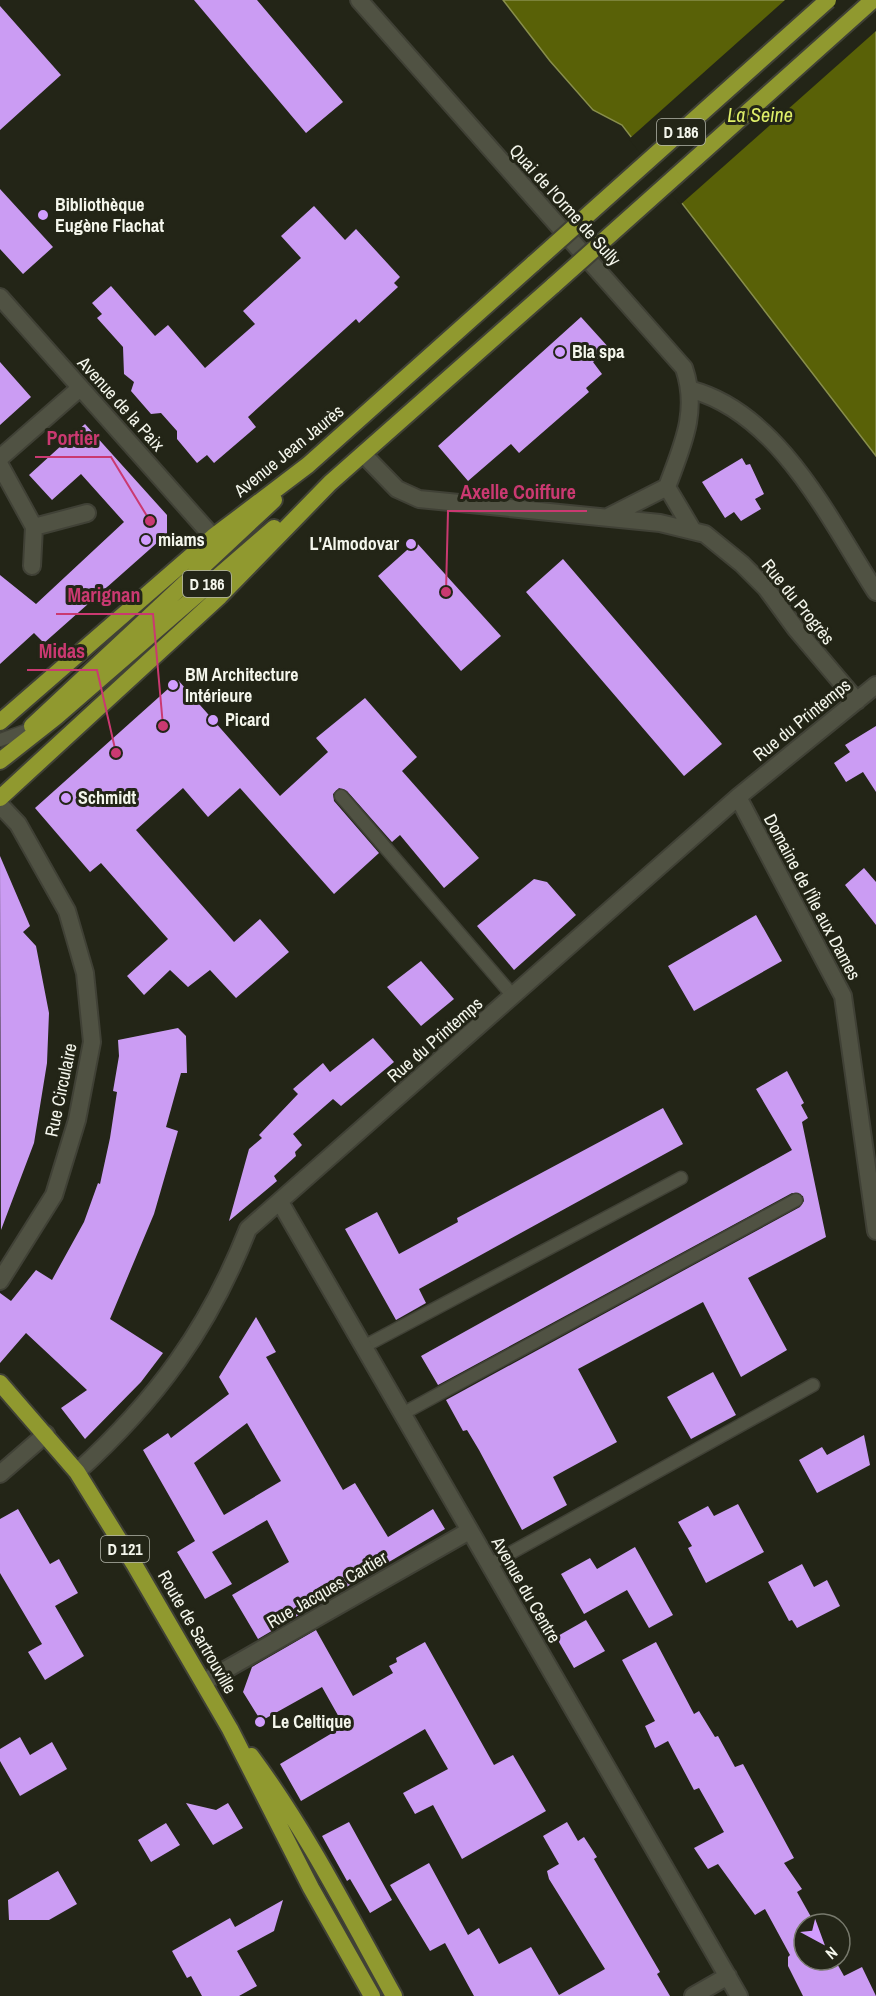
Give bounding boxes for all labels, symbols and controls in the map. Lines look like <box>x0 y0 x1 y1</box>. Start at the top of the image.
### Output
water label: La Seine <box>727 101 793 128</box>
road number: D 186 <box>657 119 705 145</box>
street label: Quai de l'Orme de Sully <box>504 138 627 272</box>
place label: Bibliothèque Eugène Flachat <box>55 192 164 238</box>
marker: Bibliothèque Eugène Flachat <box>36 208 50 222</box>
place label: Bla spa <box>572 339 625 364</box>
marker: Bla spa <box>553 345 567 359</box>
street label: Avenue de la Paix <box>71 350 171 457</box>
street label: Avenue Jean Jaurès <box>228 399 349 503</box>
callout: Portier <box>35 419 111 457</box>
text: Portier <box>47 424 100 451</box>
callout: Axelle Coiffure <box>448 473 587 511</box>
text: Axelle Coiffure <box>460 478 576 505</box>
place label: miams <box>158 527 205 552</box>
place label: L'Almodovar <box>309 531 399 556</box>
marker: miams <box>139 533 153 547</box>
marker: L'Almodovar <box>404 537 418 551</box>
street label: Rue du Progrès <box>756 554 841 650</box>
road number: D 186 <box>183 571 231 597</box>
callout: Marignan <box>56 576 153 614</box>
text: Marignan <box>68 581 140 608</box>
callout: Midas <box>27 632 97 670</box>
text: Midas <box>39 637 85 664</box>
place label: BM Architecture Intérieure <box>185 662 298 708</box>
street label: Rue du Printemps <box>748 672 856 767</box>
marker: BM Architecture Intérieure <box>166 678 180 692</box>
place label: Picard <box>225 707 270 732</box>
marker: Picard <box>206 713 220 727</box>
place label: Schmidt <box>78 785 136 810</box>
marker: Schmidt <box>59 791 73 805</box>
street label: Domaine de l'Île aux Dames <box>758 809 867 984</box>
street label: Rue du Printemps <box>382 991 488 1088</box>
street label: Rue Circulaire <box>38 1041 83 1139</box>
street label: Avenue du Centre <box>485 1531 567 1647</box>
road number: D 121 <box>101 1536 149 1562</box>
street label: Rue Jacques Cartier <box>262 1545 392 1634</box>
street label: Route de Sartrouville <box>152 1565 243 1698</box>
place label: Le Celtique <box>272 1709 352 1734</box>
marker: Le Celtique <box>253 1715 267 1729</box>
north arrow <box>792 1912 852 1972</box>
text: N <box>821 1942 843 1965</box>

